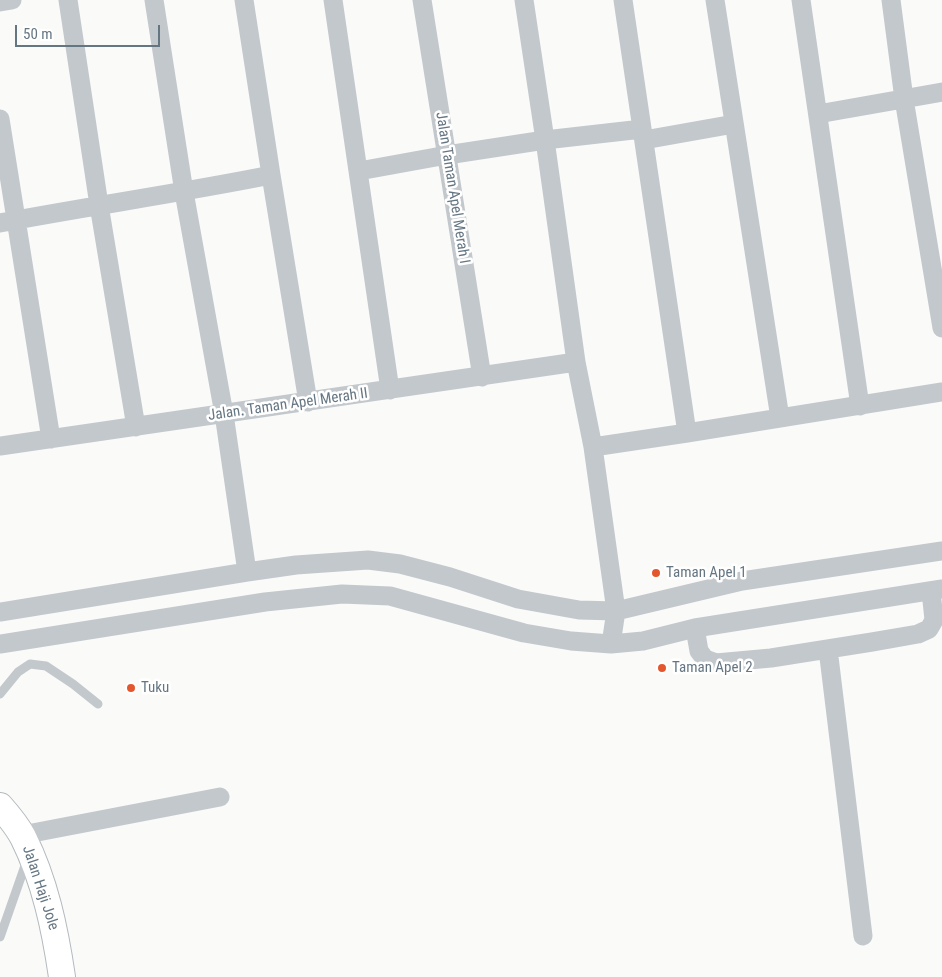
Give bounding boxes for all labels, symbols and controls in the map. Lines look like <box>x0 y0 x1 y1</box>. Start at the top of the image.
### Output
scale bar <box>18 15 162 47</box>
text: 50 m <box>23 25 53 43</box>
street label: Jalan Taman Apel Merah I <box>431 111 473 265</box>
street label: Jalan. Taman Apel Merah II <box>207 385 369 425</box>
place label: Taman Apel 1 <box>666 564 747 582</box>
marker: Taman Apel 1 <box>650 567 662 579</box>
place label: Taman Apel 2 <box>672 659 753 677</box>
marker: Taman Apel 2 <box>656 662 668 674</box>
place label: Tuku <box>141 679 169 697</box>
marker: Tuku <box>125 682 137 694</box>
street label: Jalan Haji Jole <box>18 843 62 933</box>

